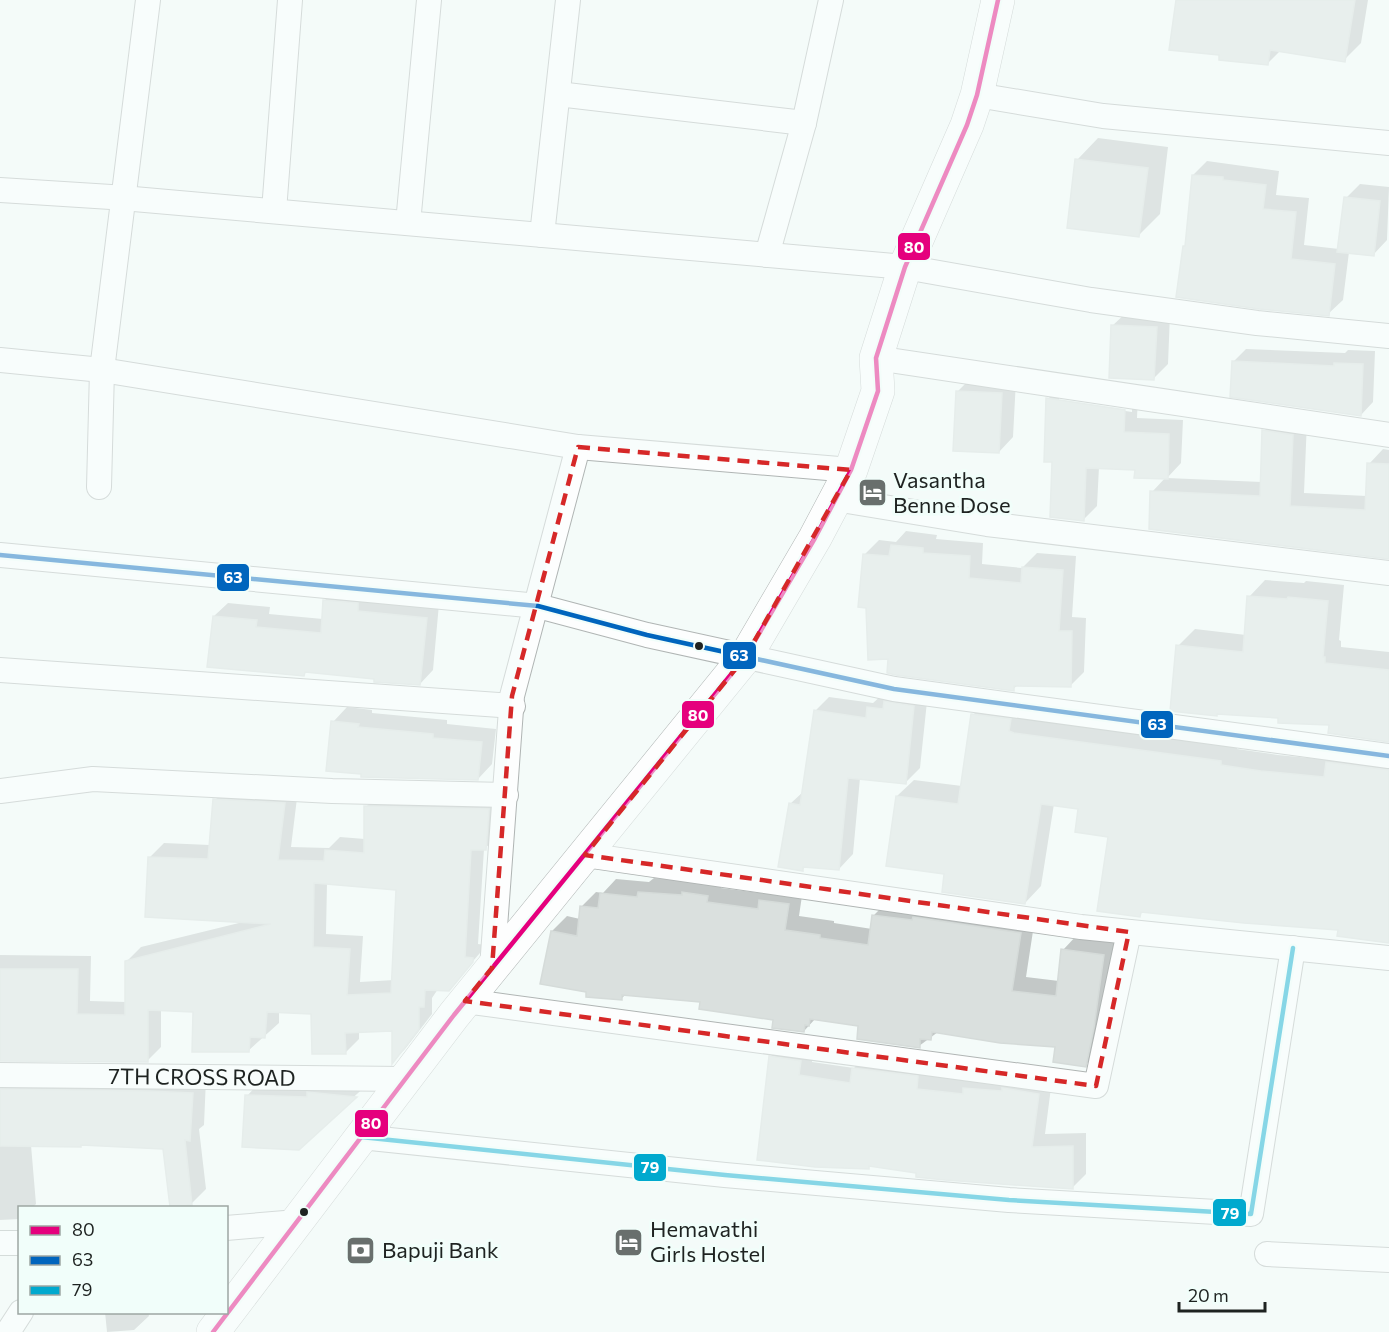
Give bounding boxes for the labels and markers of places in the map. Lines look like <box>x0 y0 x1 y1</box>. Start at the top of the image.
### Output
place label: Vasantha Benne Dose <box>893 466 1011 518</box>
hotel icon: Vasantha Benne Dose <box>856 477 888 509</box>
unlabelled marker <box>693 640 705 652</box>
unlabelled marker <box>298 1206 310 1218</box>
place label: Hemavathi Girls Hostel <box>650 1215 766 1267</box>
hotel icon: Hemavathi Girls Hostel <box>613 1226 645 1258</box>
bank icon: Bapuji Bank <box>345 1234 377 1266</box>
place label: Bapuji Bank <box>382 1236 499 1263</box>

